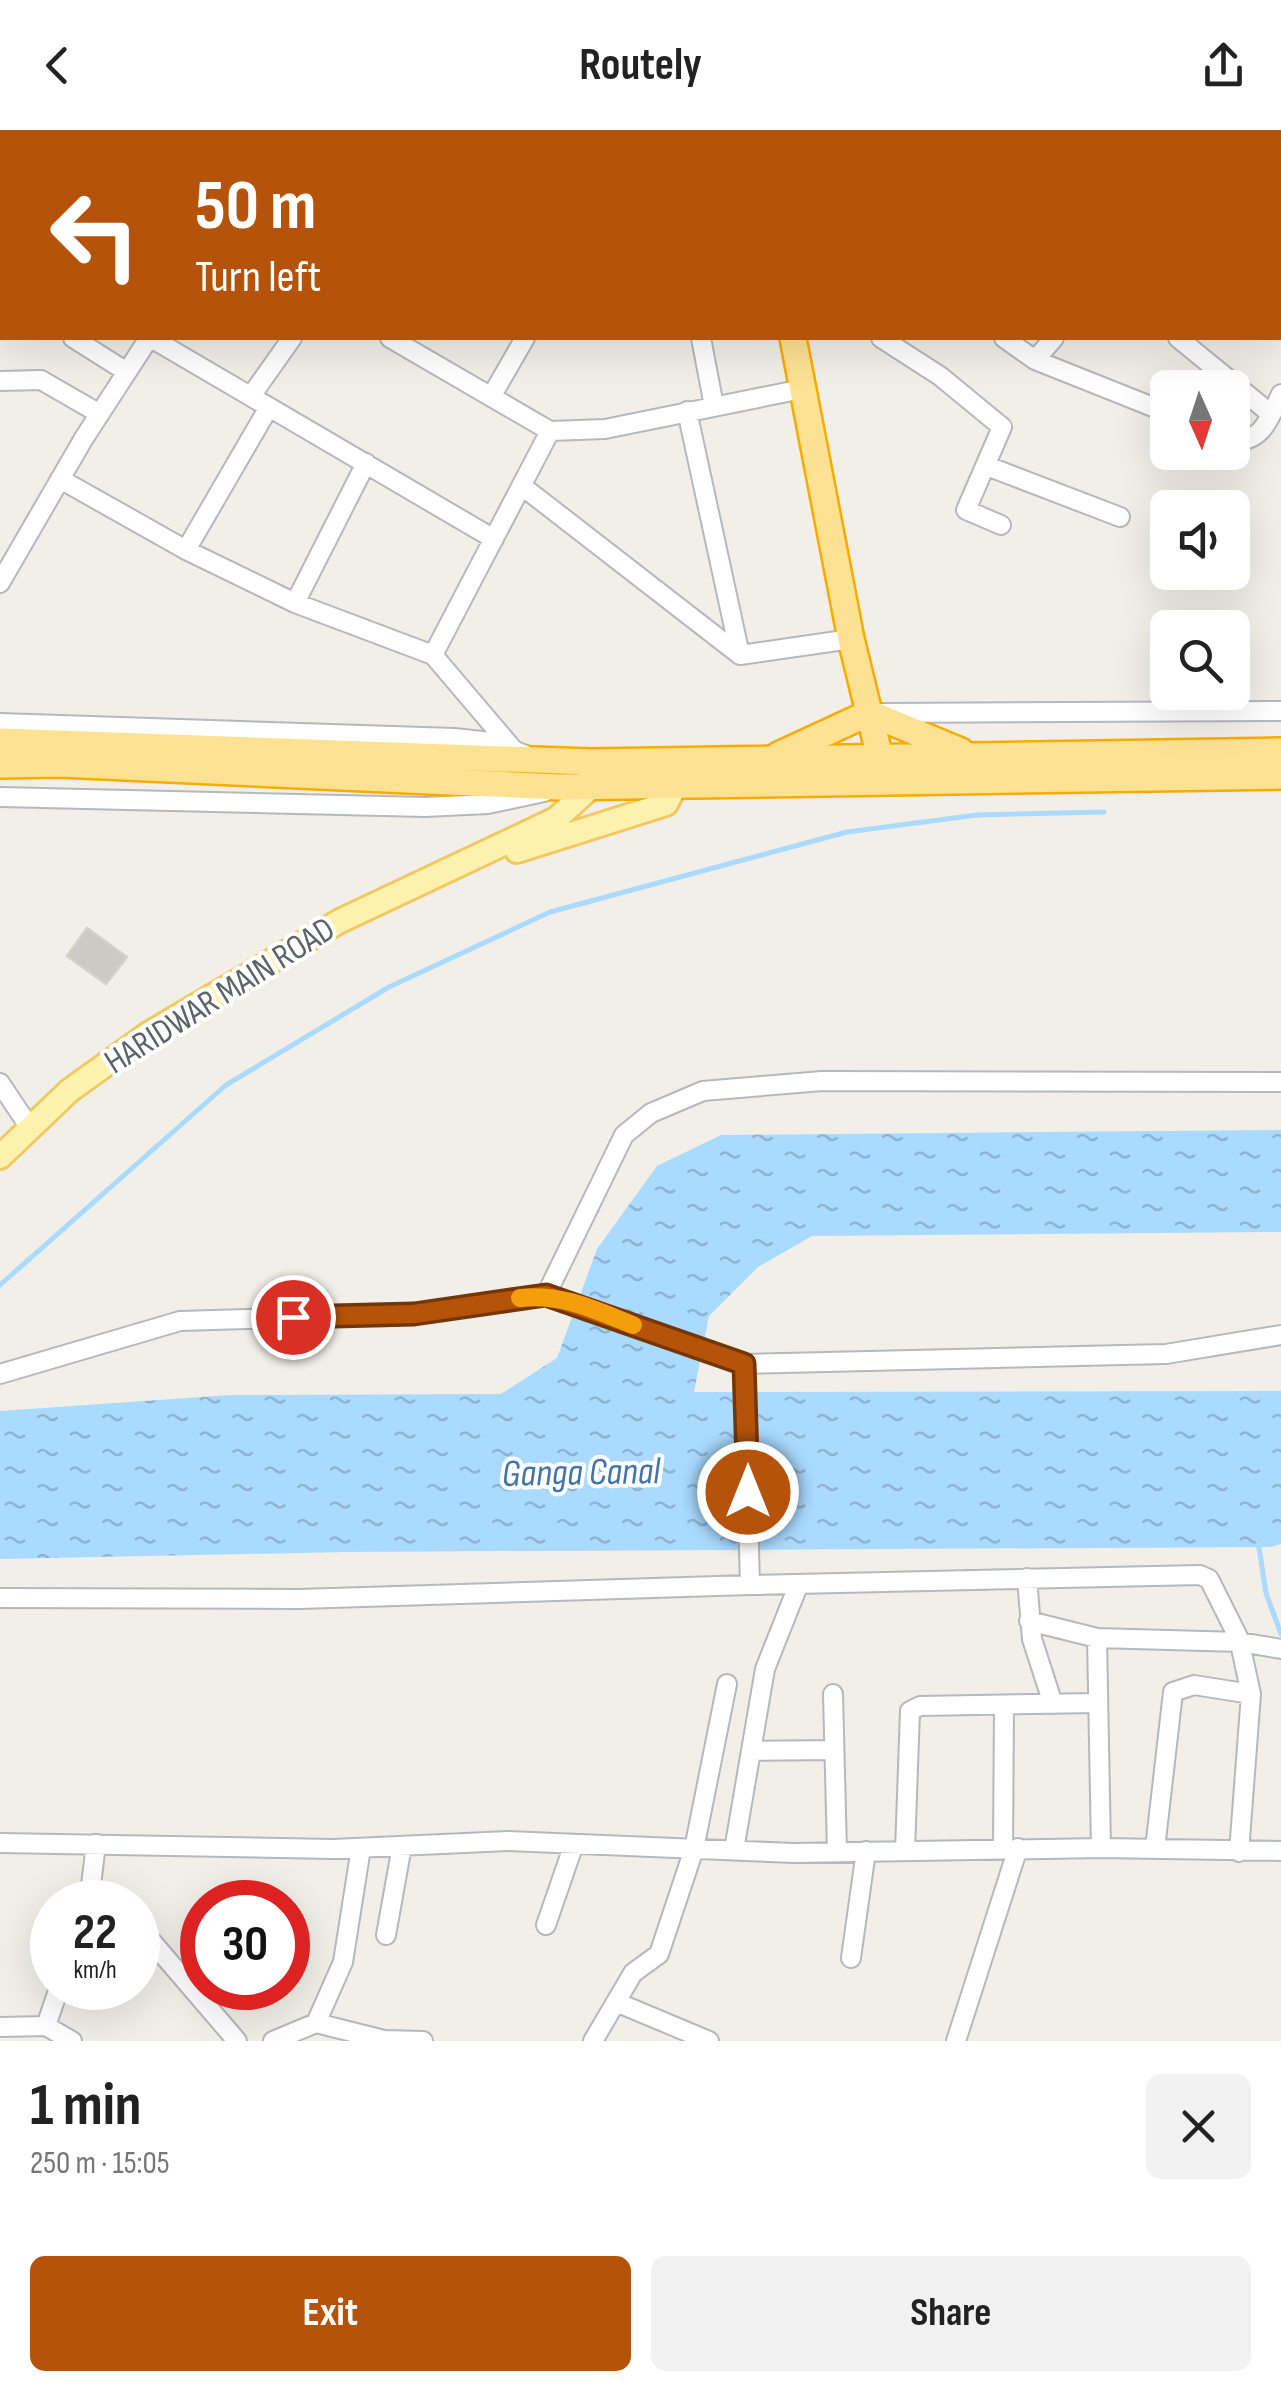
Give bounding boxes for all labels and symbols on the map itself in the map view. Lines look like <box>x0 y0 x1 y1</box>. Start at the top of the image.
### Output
north arrow <box>1150 370 1250 470</box>
street label: HARIDWAR MAIN ROAD <box>97 908 343 1084</box>
pin <box>251 1275 336 1360</box>
position arrow <box>696 1440 800 1544</box>
water label: Ganga Canal <box>502 1449 662 1497</box>
speed limit sign: 30 <box>180 1880 310 2010</box>

